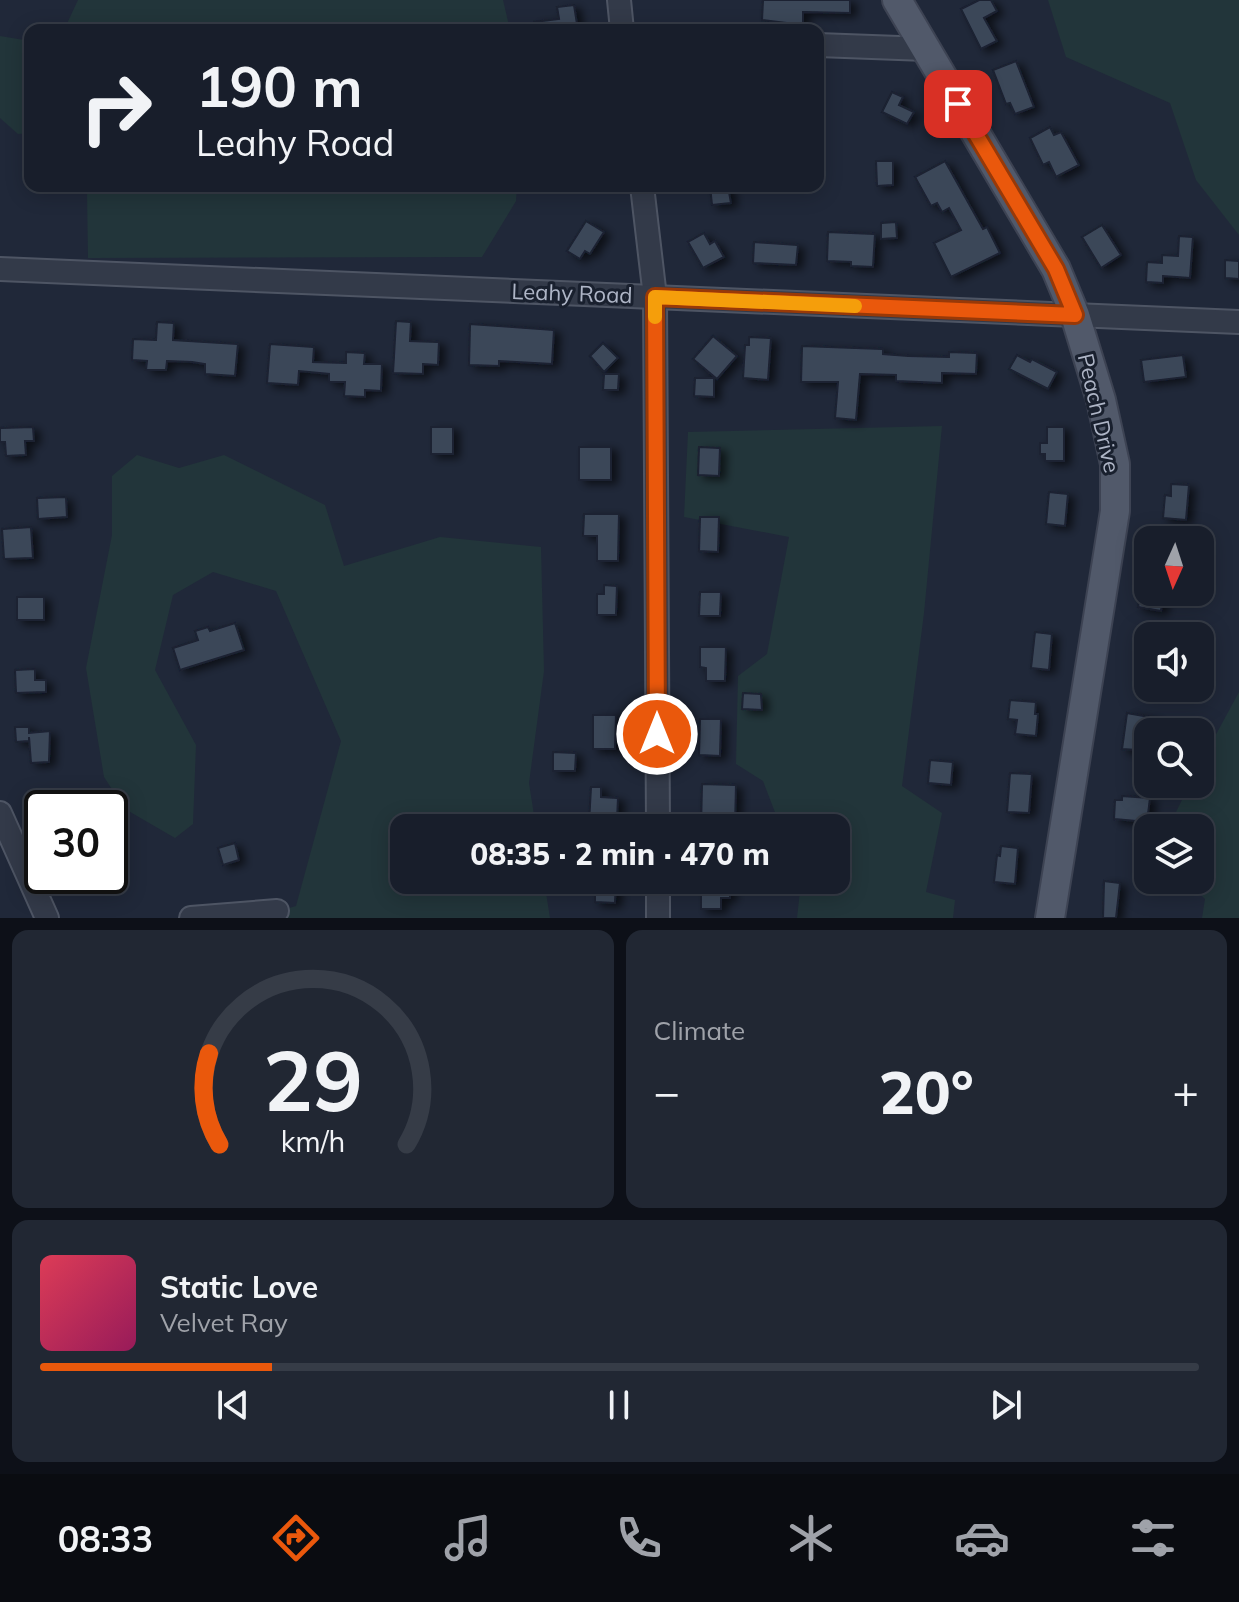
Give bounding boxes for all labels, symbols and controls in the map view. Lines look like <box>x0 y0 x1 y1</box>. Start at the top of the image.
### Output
text: 190 m <box>196 51 363 121</box>
icon: right <box>64 56 168 160</box>
pin <box>924 70 992 138</box>
icon: arrive <box>936 82 980 126</box>
text: Leahy Road <box>196 120 394 165</box>
street label: Leahy Road <box>511 277 633 309</box>
street label: Peach Drive <box>1072 351 1126 475</box>
north arrow <box>1134 526 1214 606</box>
map controls <box>1134 526 1214 894</box>
button: sound <box>1134 622 1214 702</box>
position arrow <box>615 692 699 776</box>
button: search <box>1134 718 1214 798</box>
speed limit sign: 30 <box>24 790 128 894</box>
button: layers <box>1134 814 1214 894</box>
text: 08:35 · 2 min · 470 m <box>470 835 770 873</box>
text: Climate <box>654 1014 745 1047</box>
text: 29 <box>263 1027 363 1132</box>
text: 20° <box>879 1054 974 1129</box>
text: − <box>654 1064 680 1119</box>
text: + <box>1173 1064 1199 1119</box>
text: km/h <box>280 1123 345 1159</box>
text: Static Love <box>160 1268 318 1306</box>
text: Velvet Ray <box>160 1306 288 1339</box>
icon: previous <box>211 1383 255 1427</box>
icon: pause <box>597 1383 641 1427</box>
icon: next <box>984 1383 1028 1427</box>
icon: directions <box>268 1510 324 1566</box>
icon: music <box>440 1510 496 1566</box>
icon: phone <box>611 1510 667 1566</box>
icon: climate <box>783 1510 839 1566</box>
icon: car <box>954 1510 1010 1566</box>
icon: filters <box>1125 1510 1181 1566</box>
text: 08:33 <box>58 1516 153 1561</box>

